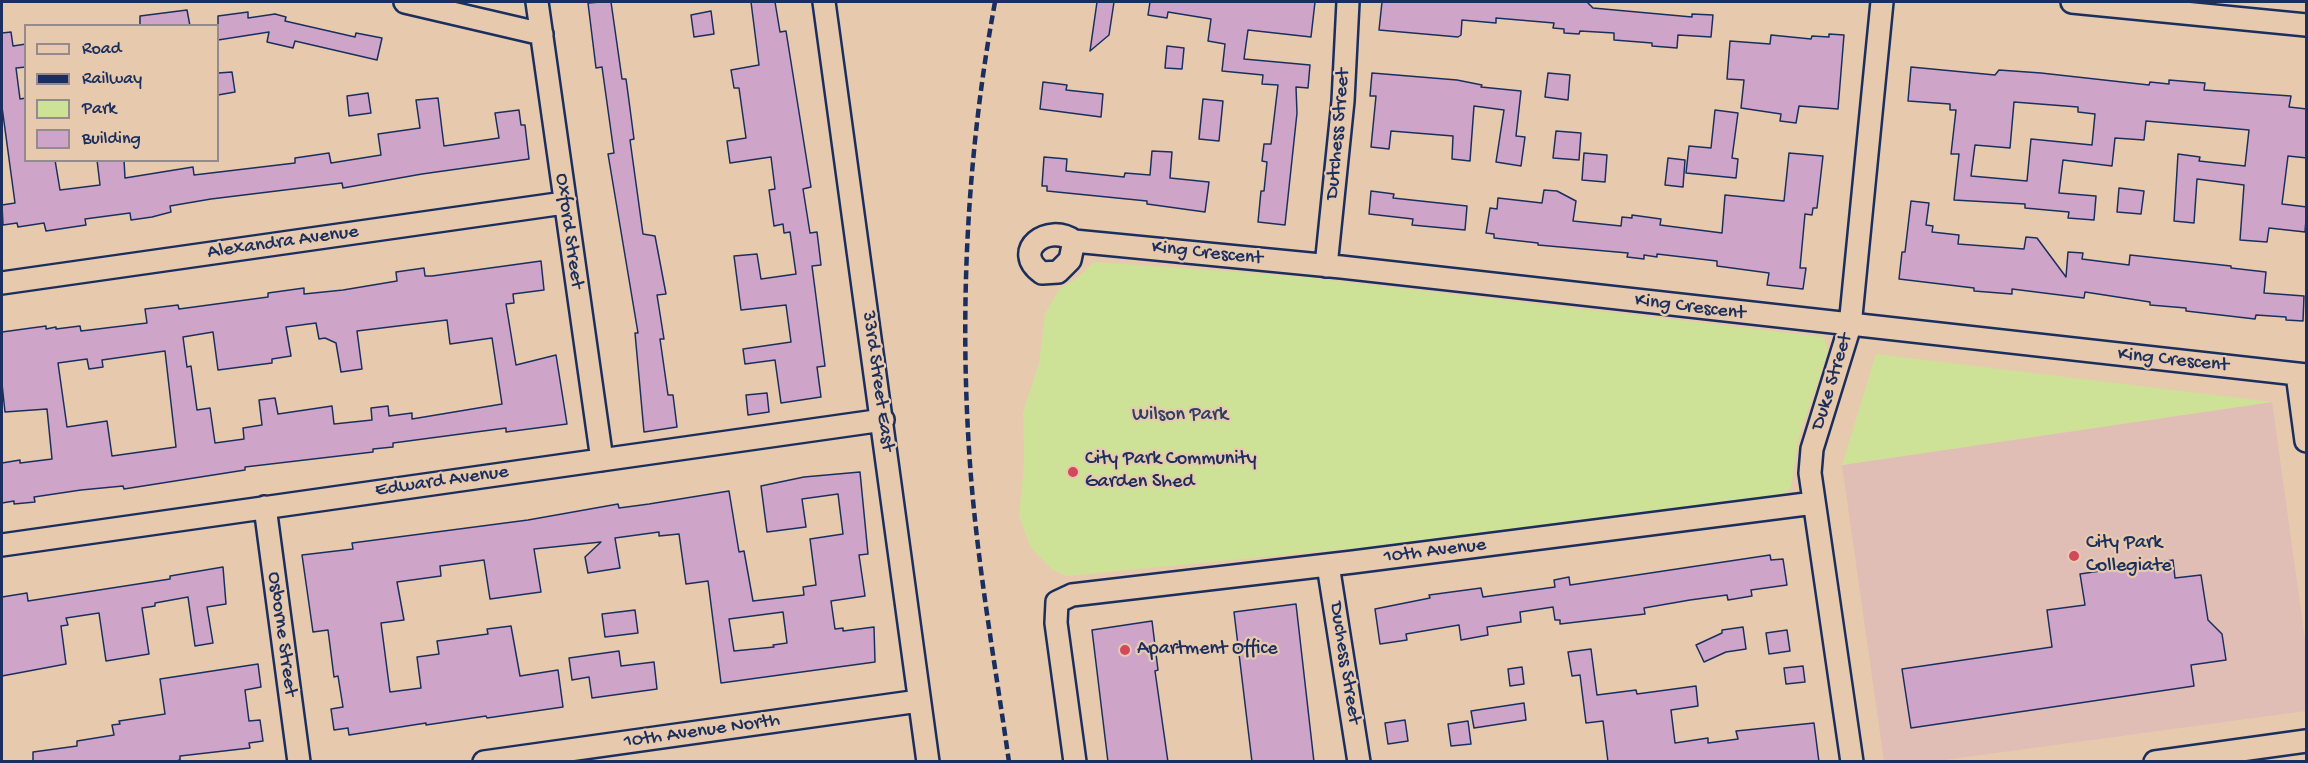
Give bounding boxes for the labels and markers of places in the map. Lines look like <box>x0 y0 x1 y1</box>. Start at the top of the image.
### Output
place label: City Park Community Garden Shed <box>1085 448 1257 495</box>
marker: City Park Community Garden Shed <box>1066 465 1080 479</box>
place label: City Park Collegiate <box>2086 532 2172 579</box>
marker: City Park Collegiate <box>2067 549 2081 563</box>
place label: Apartment Office <box>1137 638 1278 662</box>
marker: Apartment Office <box>1118 643 1132 657</box>

